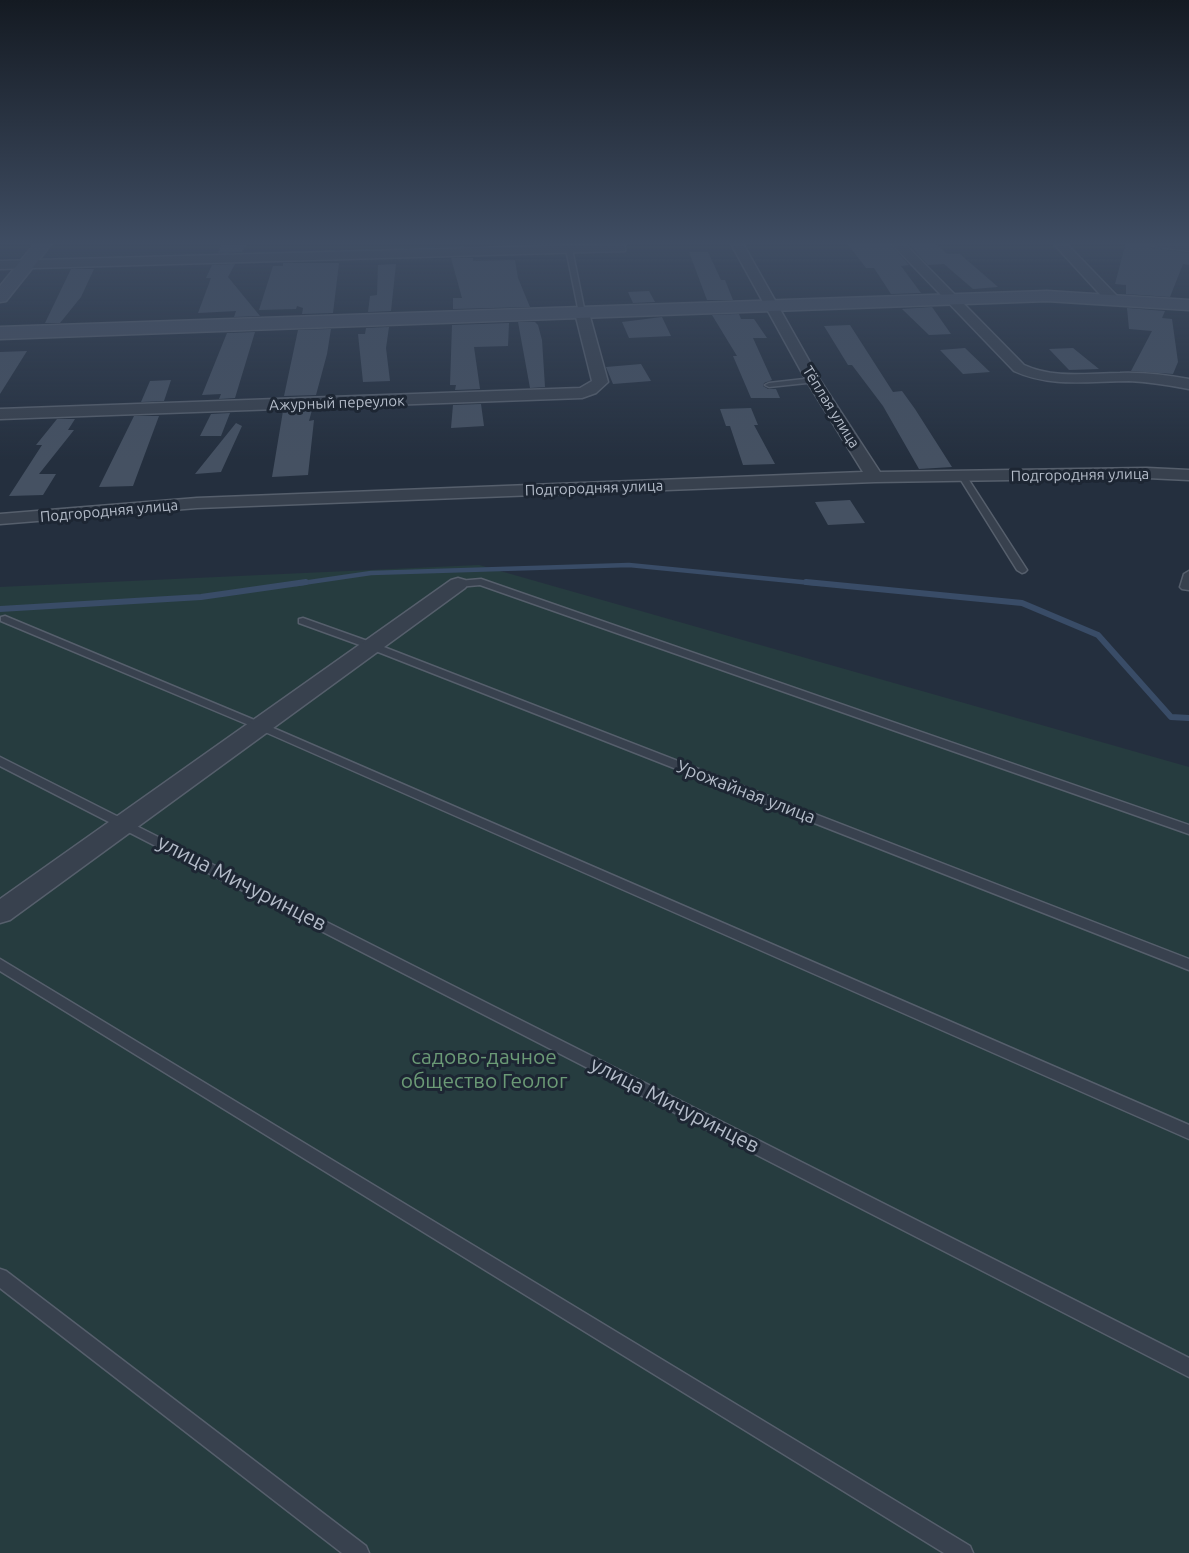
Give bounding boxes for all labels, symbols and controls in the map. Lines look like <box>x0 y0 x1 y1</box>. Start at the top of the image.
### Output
street label: Тёплая улица <box>799 363 863 451</box>
street label: Ажурный переулок <box>269 392 405 414</box>
street label: Подгородняя улица <box>1011 465 1149 485</box>
street label: Подгородняя улица <box>524 477 664 499</box>
street label: Подгородняя улица <box>39 496 179 526</box>
street label: Урожайная улица <box>674 756 818 828</box>
street label: улица Мичуринцев <box>153 829 331 937</box>
park label: садово-дачное общество Геолог <box>401 1044 567 1094</box>
street label: улица Мичуринцев <box>586 1051 764 1159</box>

